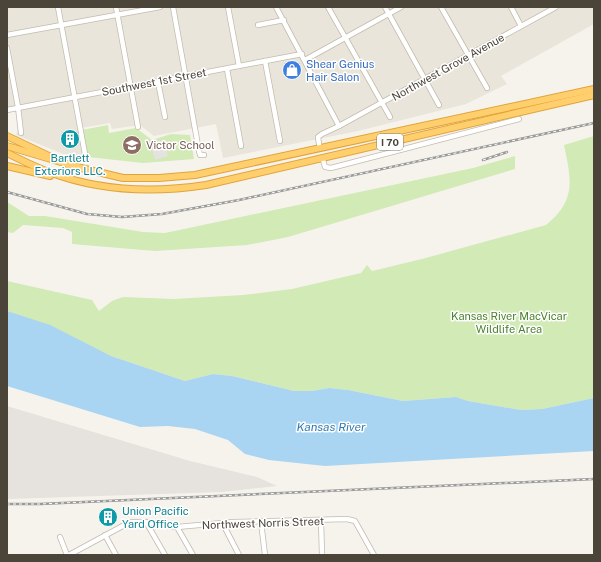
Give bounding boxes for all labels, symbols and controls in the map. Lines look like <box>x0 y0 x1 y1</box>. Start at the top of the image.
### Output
street label: Northwest Grove Avenue <box>390 31 506 103</box>
place label: Shear Genius Hair Salon <box>306 58 375 83</box>
shop icon: Shear Genius Hair Salon <box>281 59 303 81</box>
street label: Southwest 1st Street <box>101 66 207 98</box>
building icon: Bartlett Exteriors LLC. <box>59 128 81 150</box>
school or university icon: Victor School <box>121 134 143 156</box>
road number: I 70 <box>377 134 403 150</box>
place label: Victor School <box>146 139 215 151</box>
place label: Bartlett Exteriors LLC. <box>34 152 106 177</box>
park label: Kansas River MacVicar Wildlife Area <box>451 310 567 335</box>
water label: Kansas River <box>296 420 366 434</box>
place label: Union Pacific Yard Office <box>122 505 189 530</box>
building icon: Union Pacific Yard Office <box>97 506 119 528</box>
street label: Northwest Norris Street <box>202 515 324 531</box>

